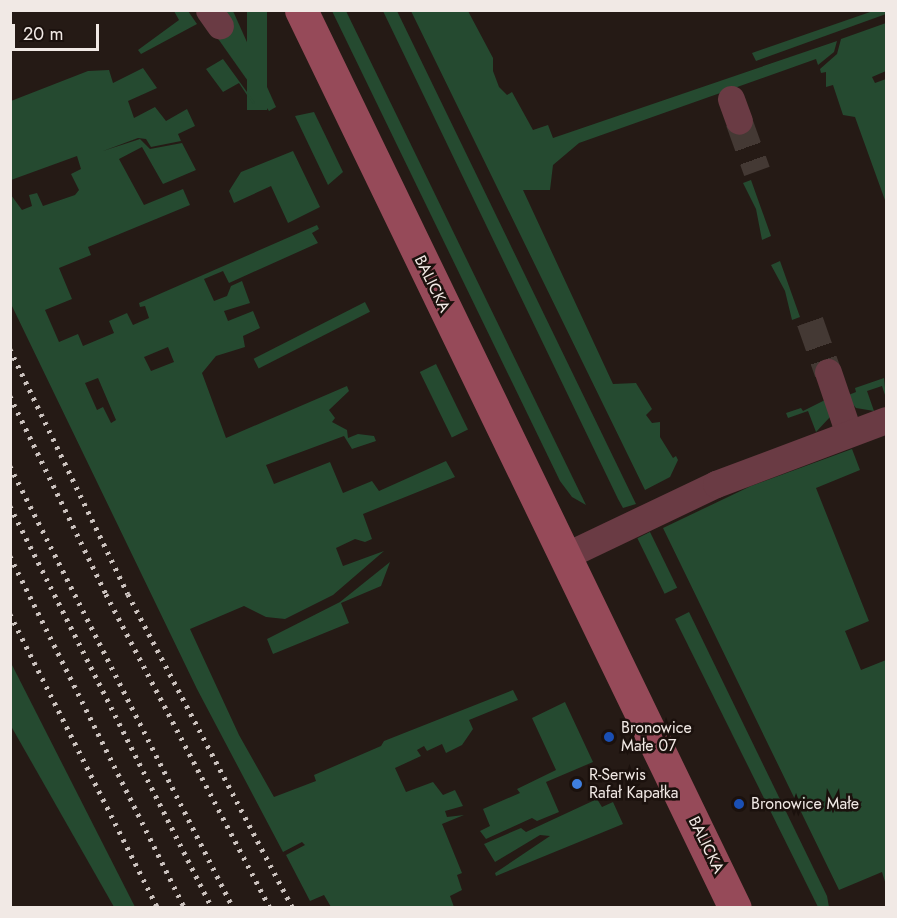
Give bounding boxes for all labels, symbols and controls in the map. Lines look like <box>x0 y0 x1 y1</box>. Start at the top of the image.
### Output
scale bar <box>15 12 102 50</box>
text: 20 m <box>23 21 63 47</box>
street label: BALICKA <box>410 252 454 316</box>
place label: Bronowice Małe 07 <box>621 718 692 756</box>
marker: Bronowice Małe 07 <box>602 730 616 744</box>
place label: R-Serwis Rafał Kapałka <box>589 765 678 803</box>
marker: R-Serwis Rafał Kapałka <box>570 777 584 791</box>
place label: Bronowice Małe <box>751 794 859 814</box>
marker: Bronowice Małe <box>732 797 746 811</box>
street label: BALICKA <box>684 813 728 877</box>

